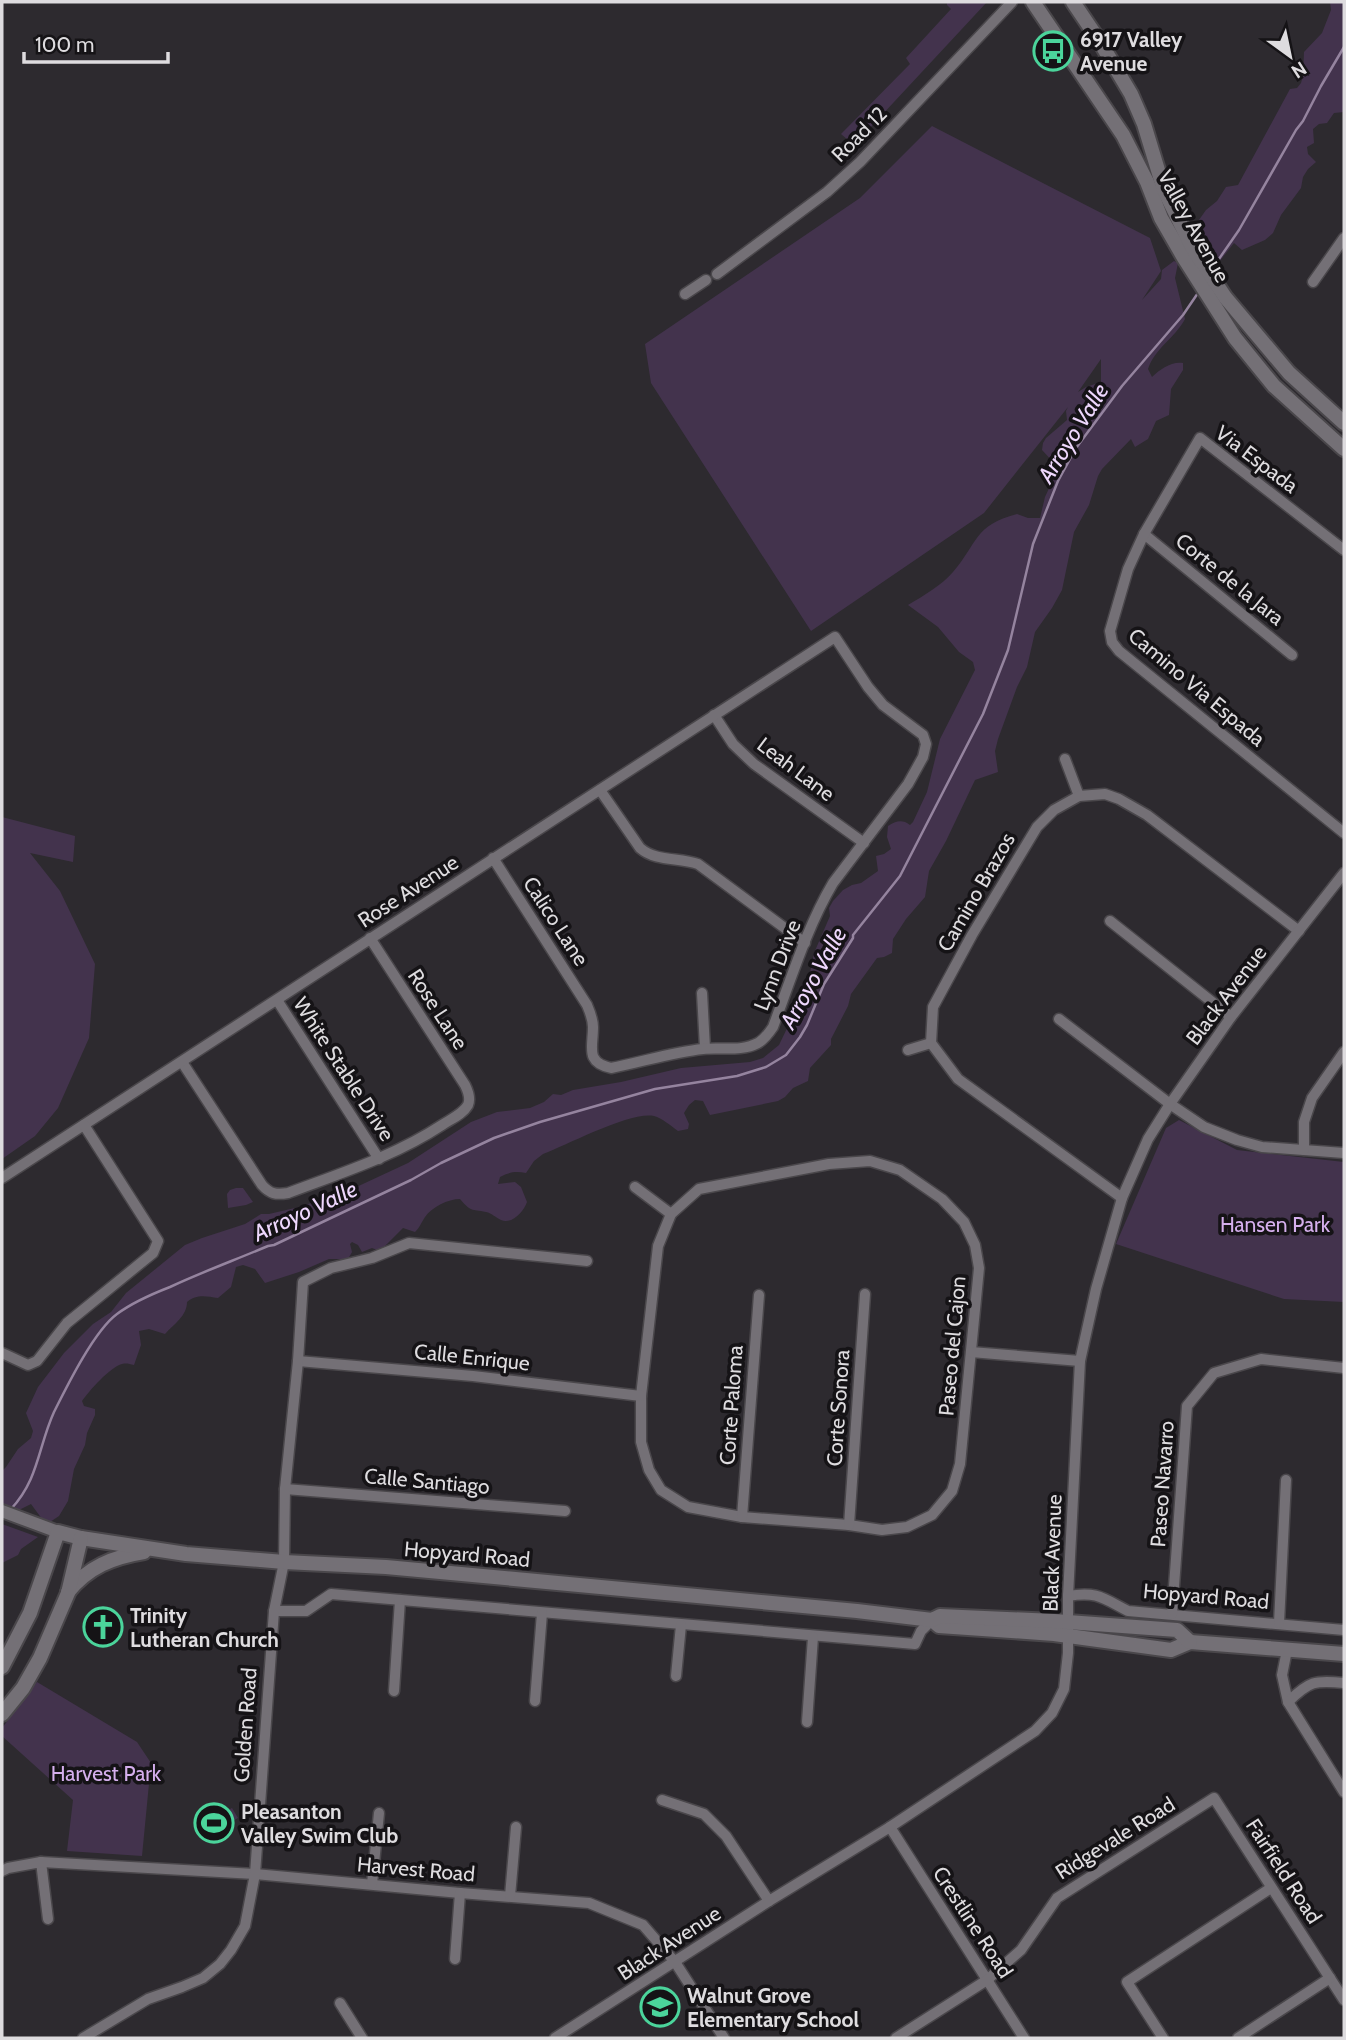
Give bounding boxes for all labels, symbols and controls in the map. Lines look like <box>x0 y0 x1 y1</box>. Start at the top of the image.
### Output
scale bar <box>24 21 168 65</box>
north arrow <box>1255 21 1325 91</box>
place label: 6917 Valley Avenue <box>1080 27 1183 76</box>
bus stop icon: 6917 Valley Avenue <box>1032 30 1074 72</box>
text: 100 m <box>35 32 94 57</box>
text: N <box>1287 57 1311 83</box>
street label: Road 12 <box>826 101 892 167</box>
street label: Valley Avenue <box>1153 166 1235 287</box>
water label: Arroyo Valle <box>1031 378 1114 489</box>
street label: Via Espada <box>1211 420 1303 498</box>
street label: Corte de la Jara <box>1171 528 1289 630</box>
street label: Camino Via Espada <box>1124 623 1270 751</box>
street label: Leah Lane <box>752 732 840 806</box>
street label: Camino Brazos <box>932 828 1020 956</box>
street label: Rose Avenue <box>353 849 463 933</box>
street label: Calico Lane <box>518 872 594 970</box>
street label: Lynn Drive <box>748 916 806 1014</box>
water label: Arroyo Valle <box>773 922 852 1035</box>
street label: Black Avenue <box>1181 940 1272 1050</box>
street label: Rose Lane <box>403 964 473 1054</box>
street label: White Stable Drive <box>288 992 400 1146</box>
water label: Arroyo Valle <box>248 1175 362 1248</box>
park label: Hansen Park <box>1220 1212 1331 1237</box>
street label: Paseo del Cajon <box>933 1275 972 1417</box>
street label: Calle Enrique <box>413 1339 531 1376</box>
street label: Corte Paloma <box>714 1344 748 1466</box>
street label: Corte Sonora <box>821 1349 855 1467</box>
street label: Paseo Navarro <box>1145 1420 1179 1548</box>
street label: Calle Santiago <box>363 1463 491 1499</box>
street label: Black Avenue <box>1037 1494 1067 1612</box>
street label: Hopyard Road <box>403 1536 531 1572</box>
street label: Hopyard Road <box>1142 1578 1270 1614</box>
place label: Trinity Lutheran Church <box>130 1603 279 1652</box>
church icon: Trinity Lutheran Church <box>82 1606 124 1648</box>
street label: Golden Road <box>229 1667 261 1783</box>
park label: Harvest Park <box>51 1761 162 1786</box>
street label: Ridgevale Road <box>1051 1791 1179 1885</box>
place label: Pleasanton Valley Swim Club <box>241 1799 398 1848</box>
sports icon: Pleasanton Valley Swim Club <box>193 1802 235 1844</box>
street label: Fairfield Road <box>1241 1814 1327 1928</box>
street label: Harvest Road <box>356 1851 476 1887</box>
street label: Crestline Road <box>928 1862 1018 1982</box>
street label: Black Avenue <box>613 1900 725 1986</box>
place label: Walnut Grove Elementary School <box>687 1983 860 2032</box>
school or university icon: Walnut Grove Elementary School <box>639 1986 681 2028</box>

